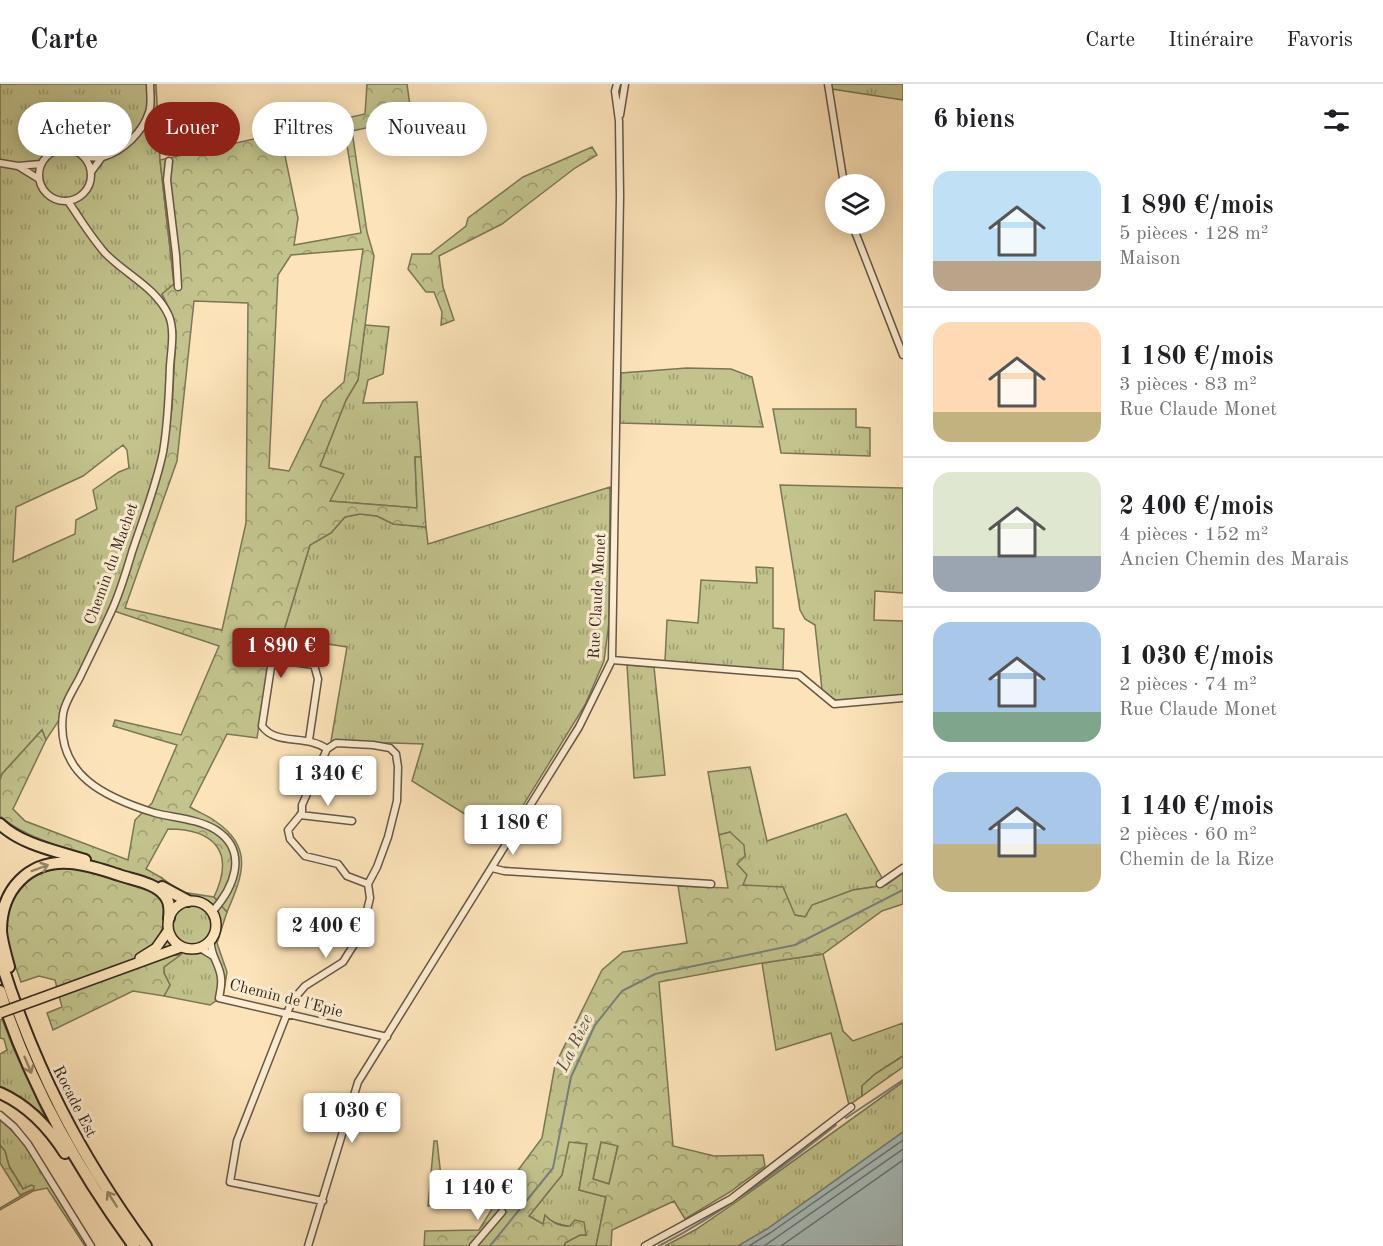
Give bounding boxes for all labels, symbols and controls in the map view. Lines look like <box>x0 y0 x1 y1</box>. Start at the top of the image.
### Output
text: Carte <box>30 27 98 55</box>
text: Carte <box>1085 30 1135 51</box>
text: Itinéraire <box>1168 30 1254 51</box>
text: Favoris <box>1287 30 1353 51</box>
chip: Acheter <box>18 102 132 156</box>
chip: Louer <box>144 102 240 156</box>
chip: Filtres <box>252 102 354 156</box>
chip: Nouveau <box>366 102 487 156</box>
icon: filters <box>1320 104 1353 137</box>
text: 6 biens <box>933 107 1015 133</box>
map controls <box>825 174 885 234</box>
button: layers <box>825 174 885 234</box>
text: 1 890 €/mois <box>1119 193 1273 219</box>
icon: home <box>981 195 1053 267</box>
text: 5 pièces · 128 m² <box>1119 224 1268 244</box>
text: Maison <box>1119 249 1180 269</box>
text: 1 180 €/mois <box>1119 344 1273 370</box>
icon: home <box>981 346 1053 418</box>
text: 3 pièces · 83 m² <box>1119 375 1257 395</box>
text: Rue Claude Monet <box>1119 400 1277 420</box>
text: 2 400 €/mois <box>1119 494 1273 520</box>
icon: home <box>981 496 1053 568</box>
street label: Chemin du Machet <box>83 501 142 627</box>
text: 4 pièces · 152 m² <box>1119 525 1268 545</box>
street label: Rue Claude Monet <box>587 532 609 660</box>
text: Ancien Chemin des Marais <box>1119 550 1349 570</box>
pin: 1 890 € <box>226 628 336 679</box>
text: 1 890 € <box>246 637 316 657</box>
text: 1 030 €/mois <box>1119 644 1273 670</box>
icon: home <box>981 646 1053 718</box>
text: 2 pièces · 74 m² <box>1119 675 1257 695</box>
text: Rue Claude Monet <box>1119 700 1277 720</box>
pin: 1 340 € <box>273 756 383 807</box>
text: 1 340 € <box>293 765 363 785</box>
text: 1 140 €/mois <box>1119 794 1273 820</box>
icon: home <box>981 796 1053 868</box>
pin: 1 180 € <box>458 805 568 856</box>
text: 1 180 € <box>478 814 548 834</box>
text: 2 pièces · 60 m² <box>1119 825 1257 845</box>
text: Chemin de la Rize <box>1119 850 1274 870</box>
one-way arrow <box>30 861 48 872</box>
pin: 2 400 € <box>271 908 381 959</box>
text: 2 400 € <box>291 917 361 937</box>
street label: Chemin de l'Epie <box>228 977 344 1021</box>
water label: La Rize <box>553 1012 597 1075</box>
one-way arrow <box>23 1056 34 1074</box>
street label: Rocade Est <box>49 1064 99 1141</box>
pin: 1 030 € <box>297 1093 407 1144</box>
text: 1 030 € <box>317 1102 387 1122</box>
pin: 1 140 € <box>423 1170 533 1221</box>
text: 1 140 € <box>443 1179 513 1199</box>
one-way arrow <box>106 1190 119 1207</box>

